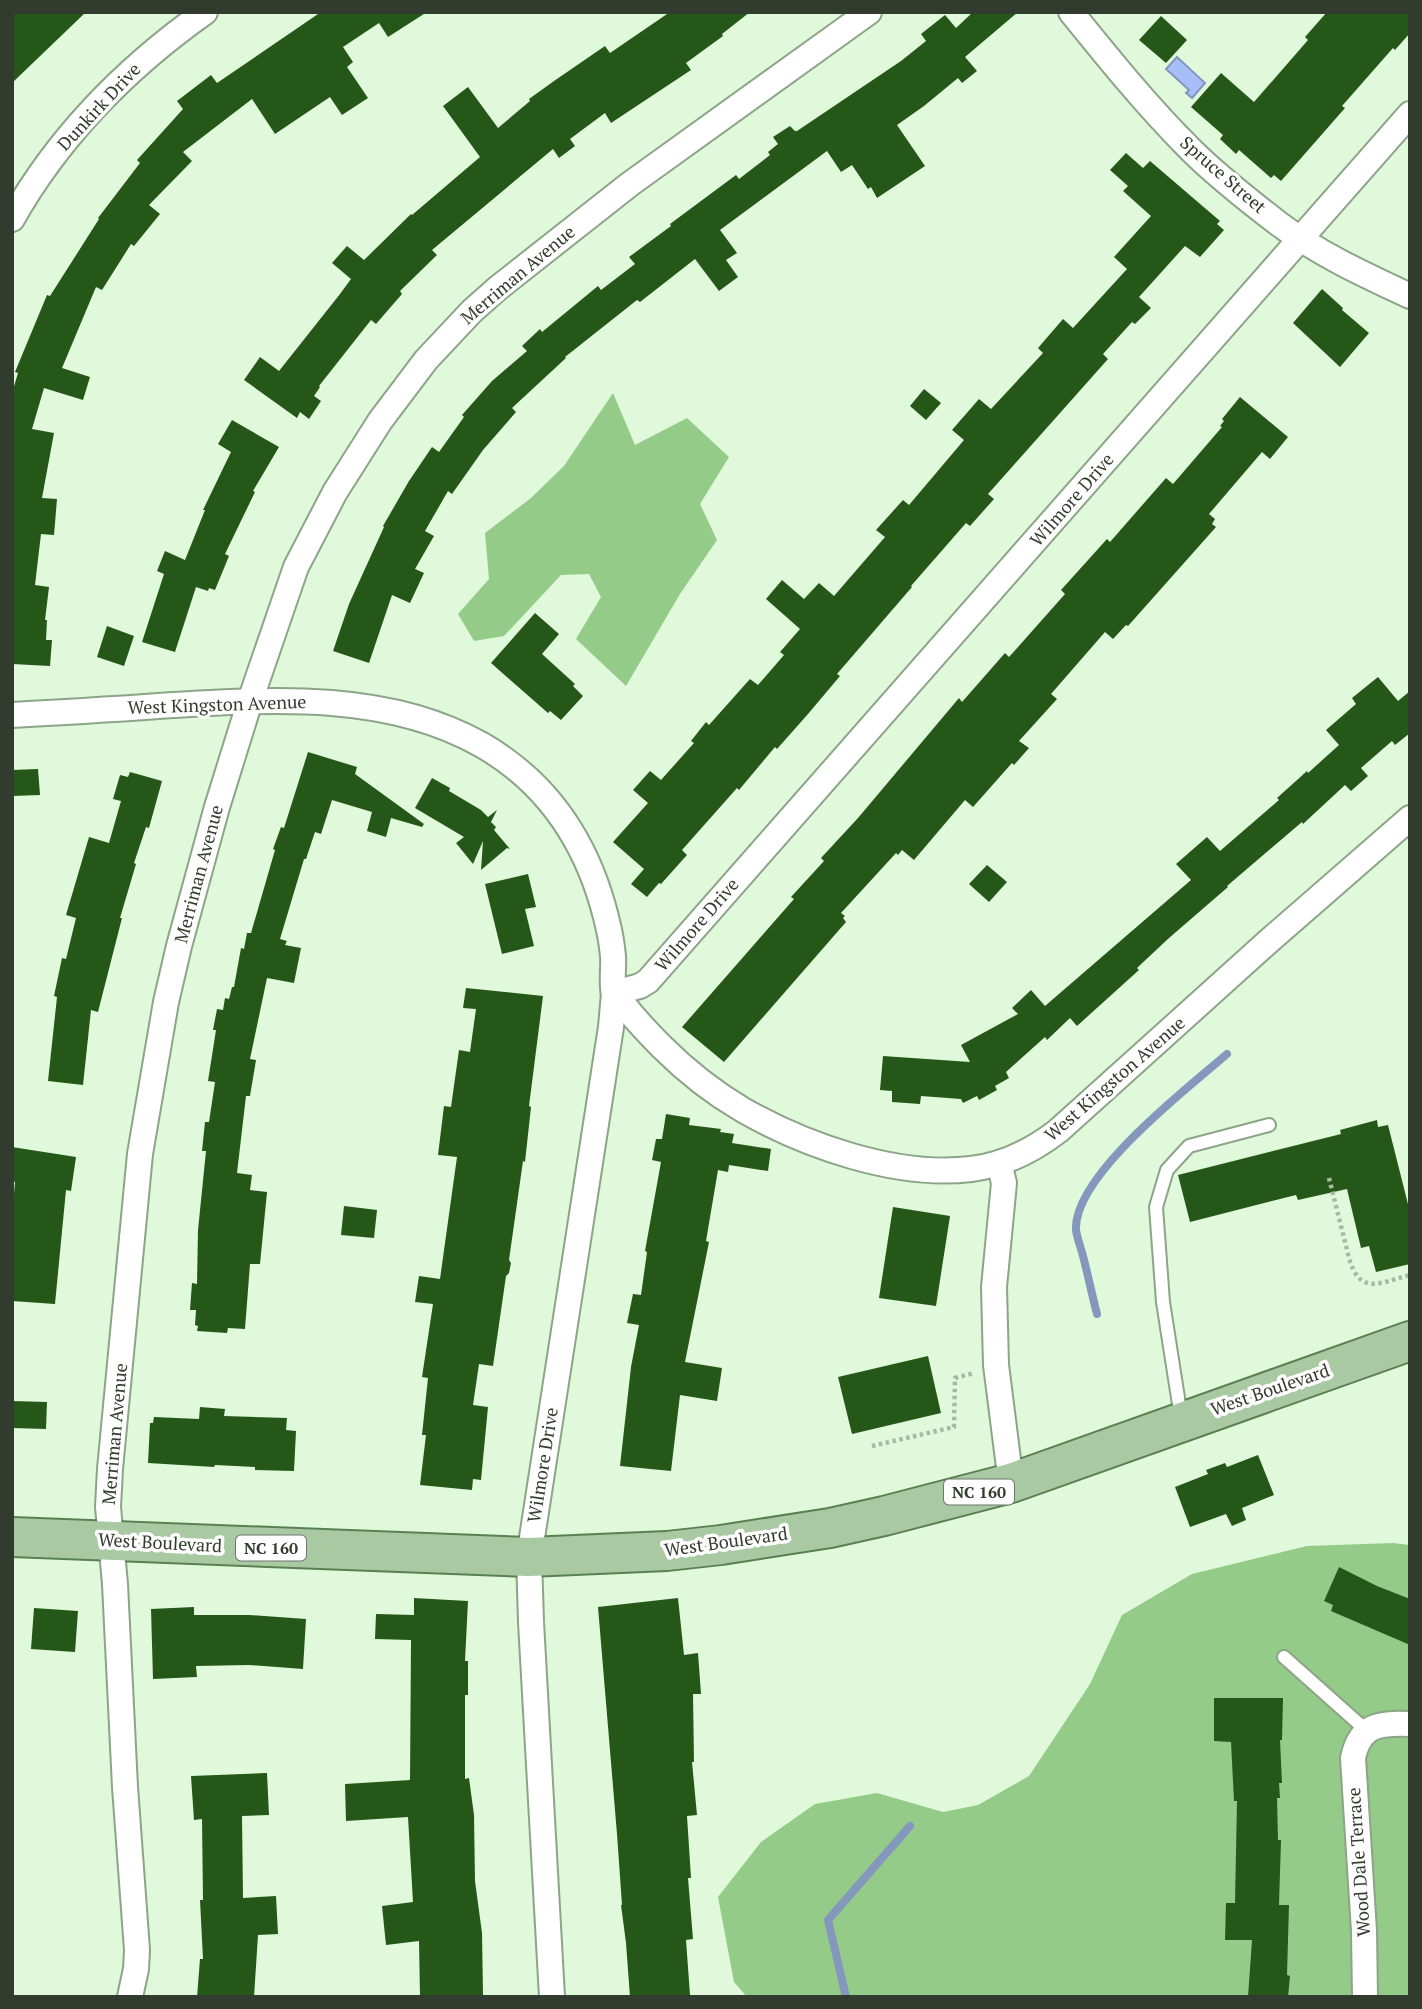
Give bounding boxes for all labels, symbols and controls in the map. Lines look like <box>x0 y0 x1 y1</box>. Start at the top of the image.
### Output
street label: Dunkirk Drive <box>51 57 145 155</box>
street label: Spruce Street <box>1176 130 1272 218</box>
street label: Merriman Avenue <box>455 219 580 329</box>
street label: Wilmore Drive <box>1024 448 1118 551</box>
street label: West Kingston Avenue <box>127 689 307 719</box>
street label: Merriman Avenue <box>168 802 228 946</box>
street label: Wilmore Drive <box>649 873 743 976</box>
street label: West Kingston Avenue <box>1039 1011 1190 1146</box>
street label: West Boulevard <box>1207 1357 1332 1421</box>
street label: Merriman Avenue <box>96 1362 132 1506</box>
street label: Wilmore Drive <box>521 1405 563 1524</box>
road number: NC 160 <box>944 1480 1014 1504</box>
street label: West Boulevard <box>663 1520 789 1562</box>
street label: West Boulevard <box>97 1527 223 1557</box>
road number: NC 160 <box>236 1536 306 1560</box>
street label: Wood Dale Terrace <box>1341 1787 1375 1938</box>

